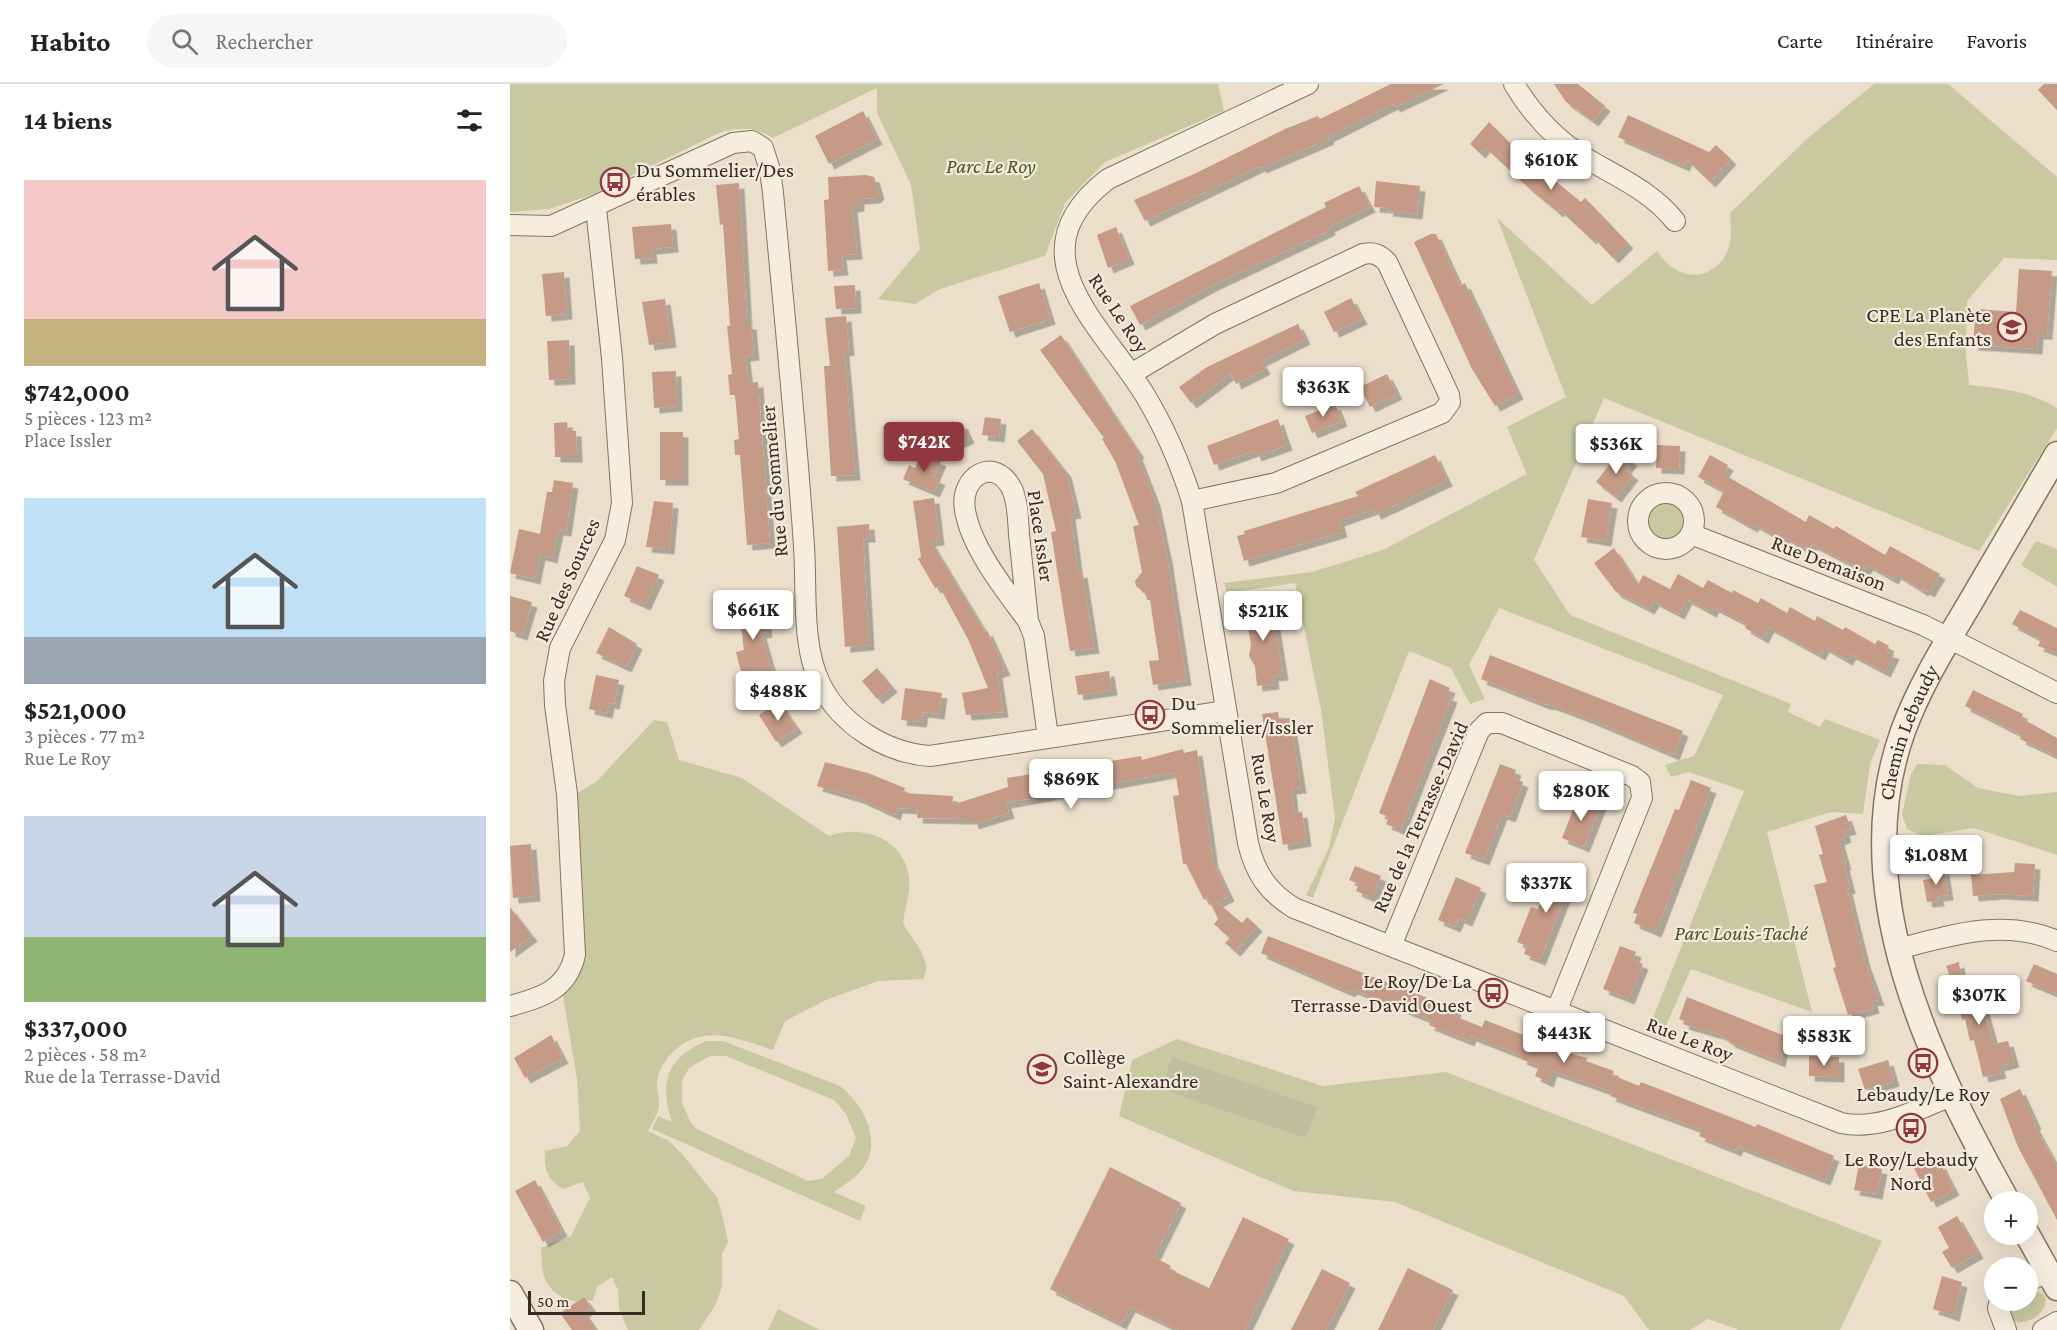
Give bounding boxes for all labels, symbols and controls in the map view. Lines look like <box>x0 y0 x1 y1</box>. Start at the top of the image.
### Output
search box <box>147 14 567 68</box>
icon: search <box>168 25 201 58</box>
text: Habito <box>30 26 111 57</box>
text: Rechercher <box>216 29 313 54</box>
text: Carte <box>1777 29 1823 53</box>
text: Itinéraire <box>1856 29 1933 53</box>
text: Favoris <box>1966 29 2027 53</box>
icon: filters <box>453 104 486 137</box>
text: 14 biens <box>24 106 112 135</box>
pin: $610K <box>1509 140 1593 191</box>
text: $610K <box>1524 148 1578 170</box>
park label: Parc Le Roy <box>946 154 1036 178</box>
place label: Du Sommelier/Des érables <box>636 158 794 206</box>
bus stop icon: Du Sommelier/Des érables <box>599 166 631 198</box>
icon: home <box>201 219 309 327</box>
street label: Rue Le Roy <box>1084 269 1155 358</box>
place label: CPE La Planète des Enfants <box>1866 303 1991 351</box>
school or university icon: CPE La Planète des Enfants <box>1996 311 2028 343</box>
pin: $363K <box>1281 367 1365 418</box>
text: $363K <box>1297 375 1349 397</box>
text: $742,000 <box>24 378 130 407</box>
street label: Rue du Sommelier <box>755 403 793 558</box>
text: 5 pièces · 123 m² <box>24 407 152 429</box>
pin: $742K <box>882 422 966 473</box>
pin: $536K <box>1574 424 1658 475</box>
text: Place Issler <box>24 429 112 451</box>
text: $742K <box>898 430 950 452</box>
text: $536K <box>1590 432 1642 454</box>
street label: Place Issler <box>1023 488 1059 584</box>
street label: Rue des Sources <box>529 515 605 645</box>
street label: Rue Demaison <box>1768 530 1890 596</box>
icon: home <box>201 537 309 645</box>
pin: $661K <box>711 590 795 641</box>
pin: $521K <box>1221 591 1305 642</box>
text: $661K <box>727 598 779 620</box>
text: $521K <box>1238 599 1288 621</box>
street label: Chemin Lebaudy <box>1875 660 1944 802</box>
pin: $488K <box>736 671 820 722</box>
text: $488K <box>750 679 806 701</box>
place label: Du Sommelier/Issler <box>1171 691 1314 739</box>
text: $521,000 <box>24 696 127 725</box>
bus stop icon: Du Sommelier/Issler <box>1134 699 1166 731</box>
street label: Rue de la Terrasse-David <box>1367 718 1473 916</box>
text: 3 pièces · 77 m² <box>24 725 145 747</box>
text: Rue Le Roy <box>24 747 110 769</box>
street label: Rue Le Roy <box>1246 751 1286 845</box>
pin: $869K <box>1029 759 1113 810</box>
text: $869K <box>1043 767 1099 789</box>
pin: $280K <box>1539 771 1623 822</box>
text: $280K <box>1553 779 1609 801</box>
pin: $1.08M <box>1887 835 1985 886</box>
text: $1.08M <box>1904 843 1968 865</box>
icon: home <box>201 855 309 963</box>
pin: $337K <box>1504 863 1588 914</box>
text: $337K <box>1520 871 1572 893</box>
park label: Parc Louis-Taché <box>1674 921 1809 945</box>
place label: Le Roy/De La Terrasse-David Ouest <box>1291 969 1473 1017</box>
pin: $307K <box>1937 975 2021 1026</box>
bus stop icon: Le Roy/De La Terrasse-David Ouest <box>1477 977 1509 1009</box>
text: $307K <box>1952 983 2006 1005</box>
street label: Rue Le Roy <box>1643 1012 1737 1067</box>
pin: $443K <box>1522 1013 1606 1064</box>
text: $337,000 <box>24 1014 128 1043</box>
pin: $583K <box>1782 1016 1866 1067</box>
text: $443K <box>1537 1021 1591 1043</box>
text: $583K <box>1797 1024 1851 1046</box>
text: 2 pièces · 58 m² <box>24 1043 147 1065</box>
place label: Collège Saint-Alexandre <box>1063 1045 1198 1093</box>
bus stop icon: Lebaudy/Le Roy <box>1907 1047 1939 1079</box>
school or university icon: Collège Saint-Alexandre <box>1026 1053 1058 1085</box>
text: Rue de la Terrasse-David <box>24 1065 221 1087</box>
place label: Lebaudy/Le Roy <box>1856 1082 1990 1106</box>
bus stop icon: Le Roy/Lebaudy Nord <box>1895 1112 1927 1144</box>
place label: Le Roy/Lebaudy Nord <box>1844 1147 1978 1195</box>
map controls <box>1984 1191 2038 1311</box>
button: + <box>1984 1191 2038 1245</box>
button: − <box>1984 1257 2038 1311</box>
scale bar <box>528 1288 645 1316</box>
text: 50 m <box>537 1293 569 1310</box>

